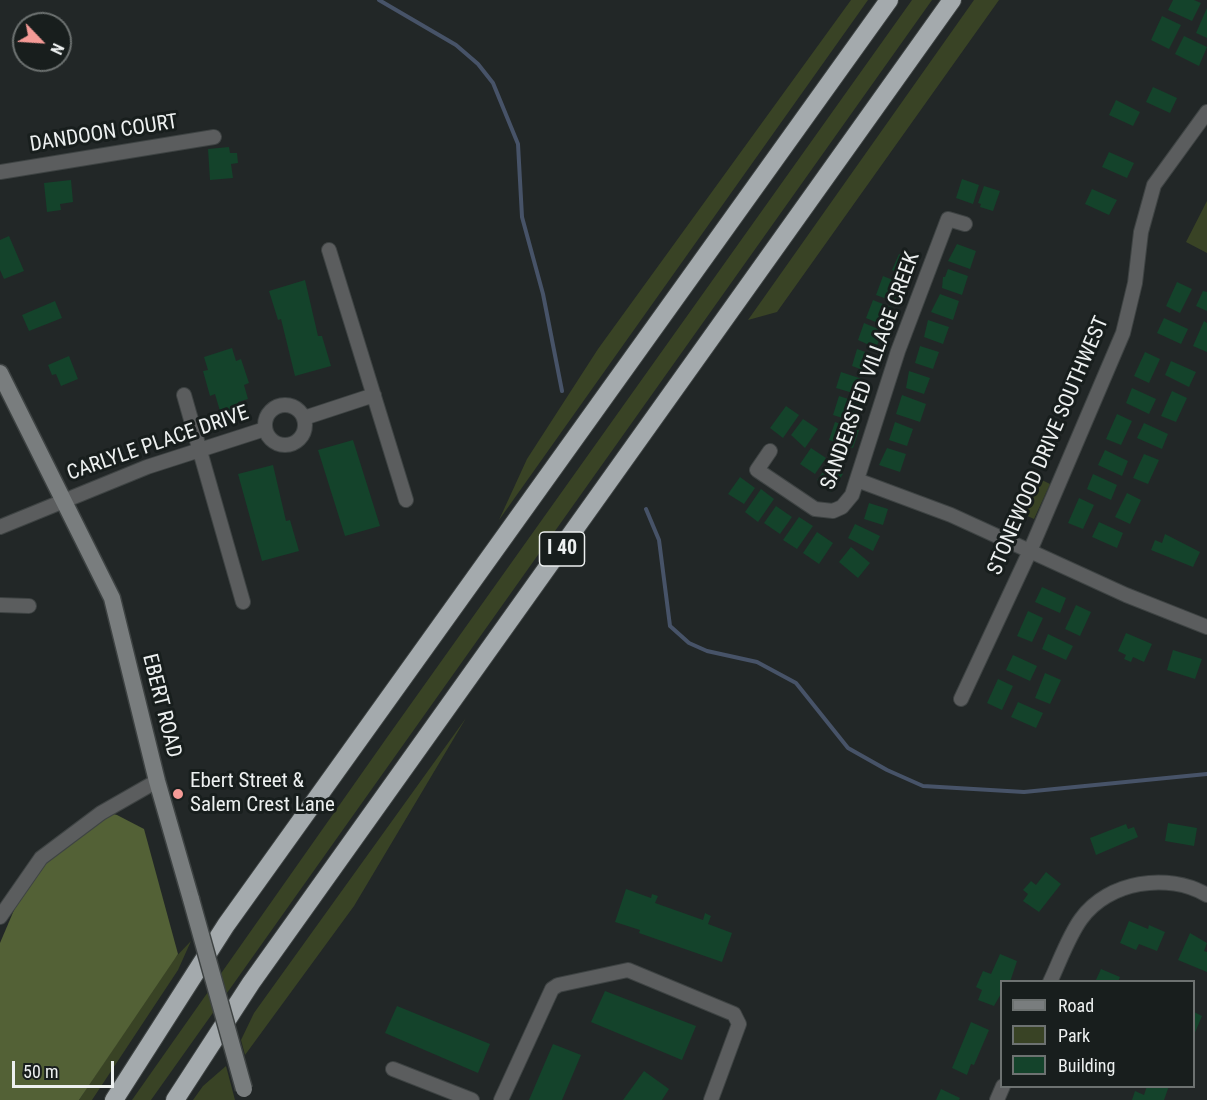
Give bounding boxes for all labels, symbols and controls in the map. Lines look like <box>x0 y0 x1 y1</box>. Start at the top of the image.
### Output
north arrow <box>12 12 72 72</box>
text: N <box>46 41 68 57</box>
street label: DANDOON COURT <box>28 110 180 158</box>
street label: SANDERSTED VILLAGE CREEK <box>816 249 926 493</box>
street label: STONEWOOD DRIVE SOUTHWEST <box>983 313 1115 579</box>
street label: CARLYLE PLACE DRIVE <box>64 401 252 487</box>
road number: I 40 <box>540 532 584 566</box>
street label: EBERT ROAD <box>136 651 186 761</box>
place label: Ebert Street & Salem Crest Lane <box>190 769 335 819</box>
marker: Ebert Street & Salem Crest Lane <box>171 787 185 801</box>
legend <box>1000 980 1195 1088</box>
text: Road <box>1058 995 1094 1016</box>
text: Park <box>1058 1025 1090 1046</box>
scale bar <box>15 1049 117 1087</box>
text: Building <box>1058 1055 1115 1076</box>
text: 50 m <box>23 1061 58 1082</box>

